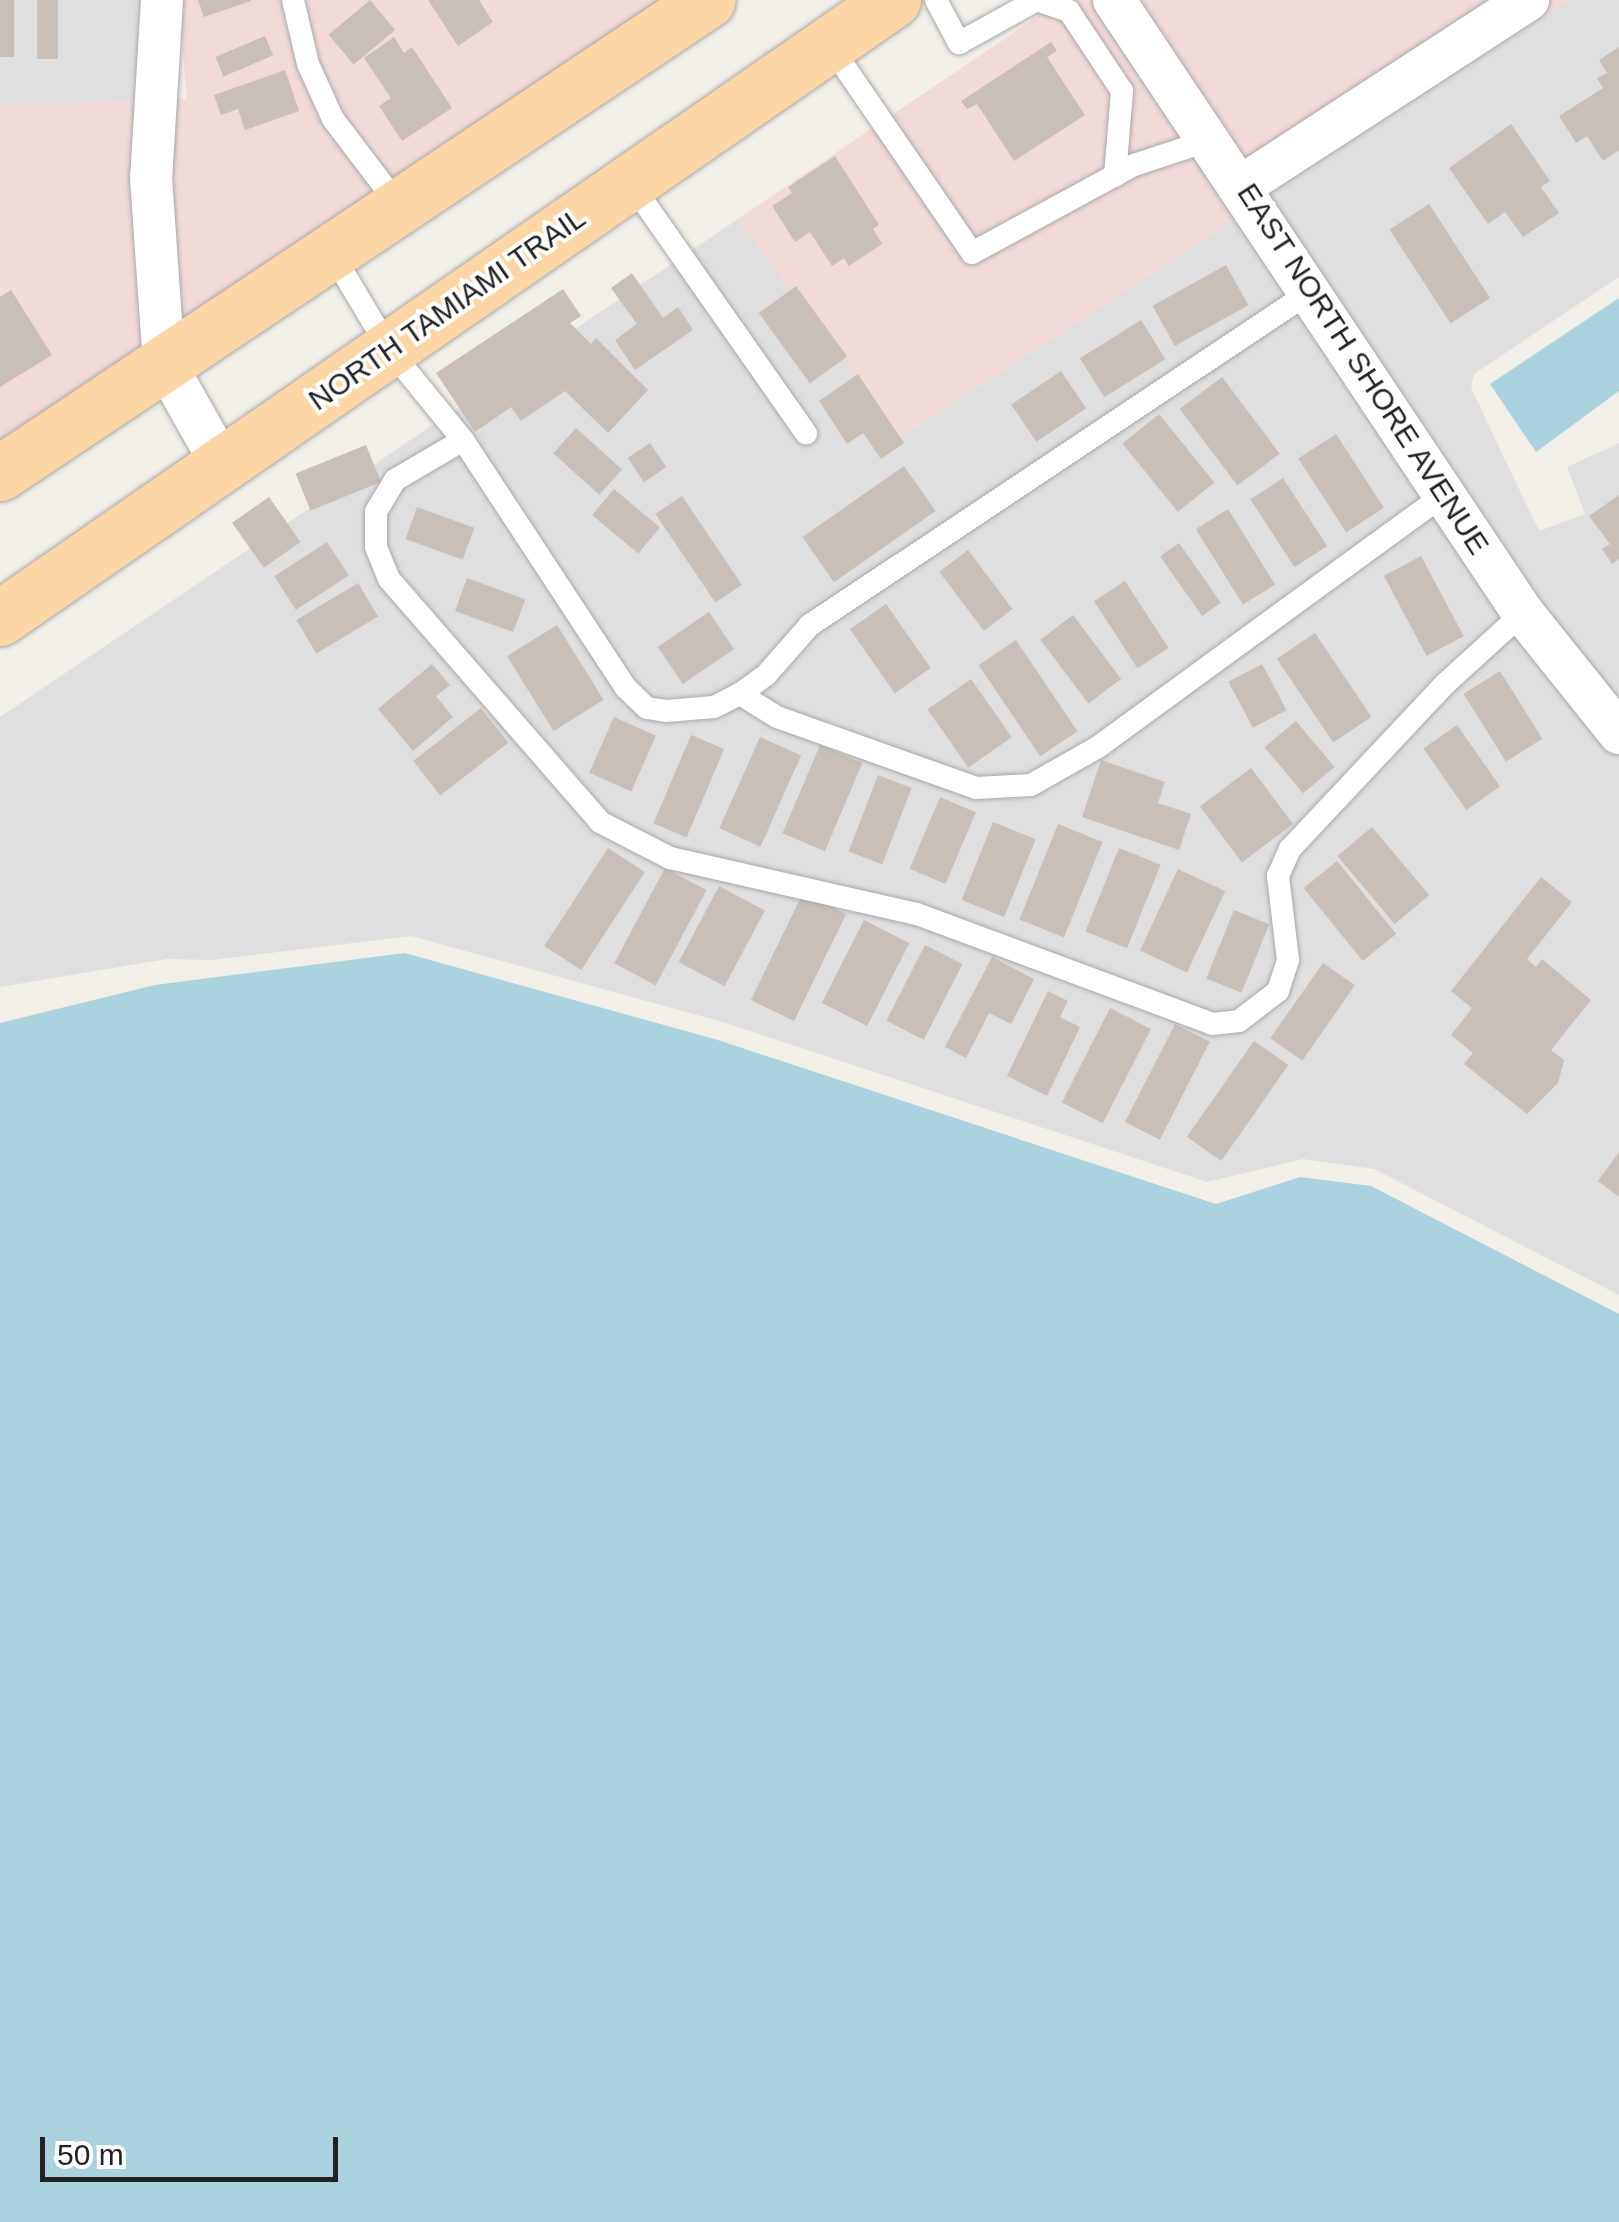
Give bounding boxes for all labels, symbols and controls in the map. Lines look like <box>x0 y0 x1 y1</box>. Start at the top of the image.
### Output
street label: EAST NORTH SHORE AVENUE <box>1229 176 1497 562</box>
street label: NORTH TAMIAMI TRAIL <box>301 199 593 419</box>
scale bar <box>45 2117 342 2179</box>
text: 50 m <box>57 2138 124 2171</box>

